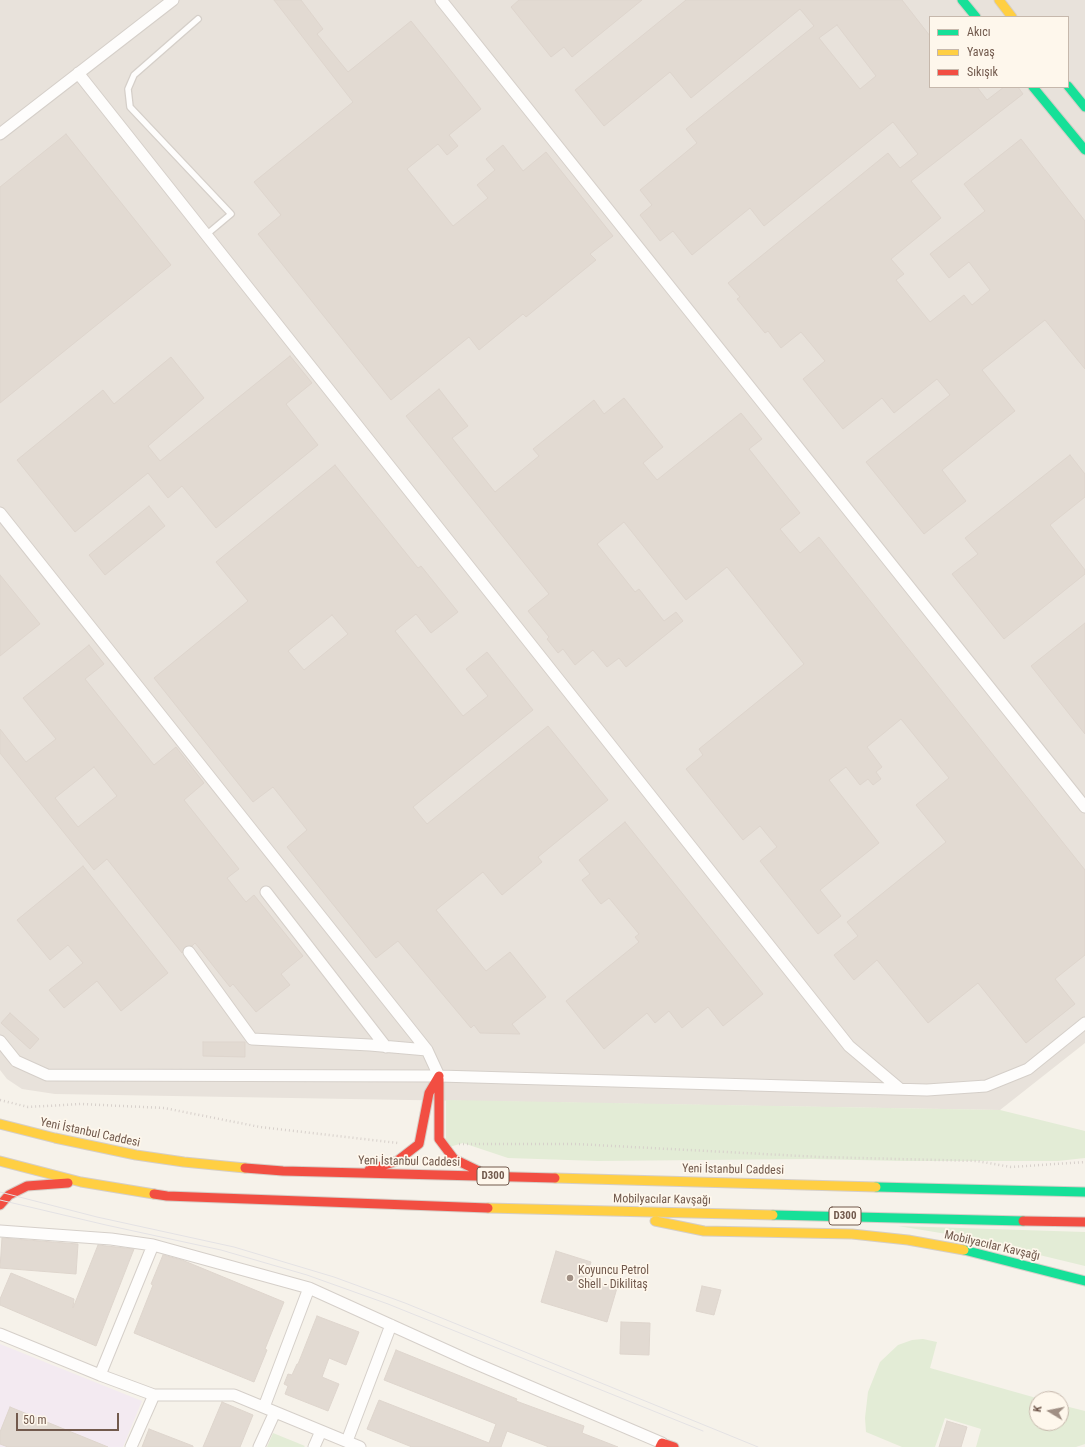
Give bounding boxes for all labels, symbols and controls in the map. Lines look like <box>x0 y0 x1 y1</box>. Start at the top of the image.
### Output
legend <box>929 16 1069 88</box>
text: Akıcı <box>967 25 991 39</box>
text: Yavaş <box>967 45 995 59</box>
text: Sıkışık <box>967 65 998 79</box>
street label: Yeni İstanbul Caddesi <box>39 1115 141 1151</box>
street label: Yeni İstanbul Caddesi <box>358 1154 460 1170</box>
street label: Yeni İstanbul Caddesi <box>682 1162 784 1178</box>
road number: D300 <box>477 1167 509 1185</box>
street label: Mobilyacılar Kavşağı <box>613 1192 711 1208</box>
road number: D300 <box>829 1207 861 1225</box>
street label: Mobilyacılar Kavşağı <box>943 1228 1041 1264</box>
place label: Koyuncu Petrol Shell - Dikilitaş <box>578 1264 649 1292</box>
marker: Koyuncu Petrol Shell - Dikilitaş <box>565 1273 575 1283</box>
north arrow <box>1029 1391 1069 1431</box>
scale bar <box>18 1405 121 1431</box>
text: K <box>1031 1405 1045 1413</box>
text: 50 m <box>23 1413 47 1427</box>

